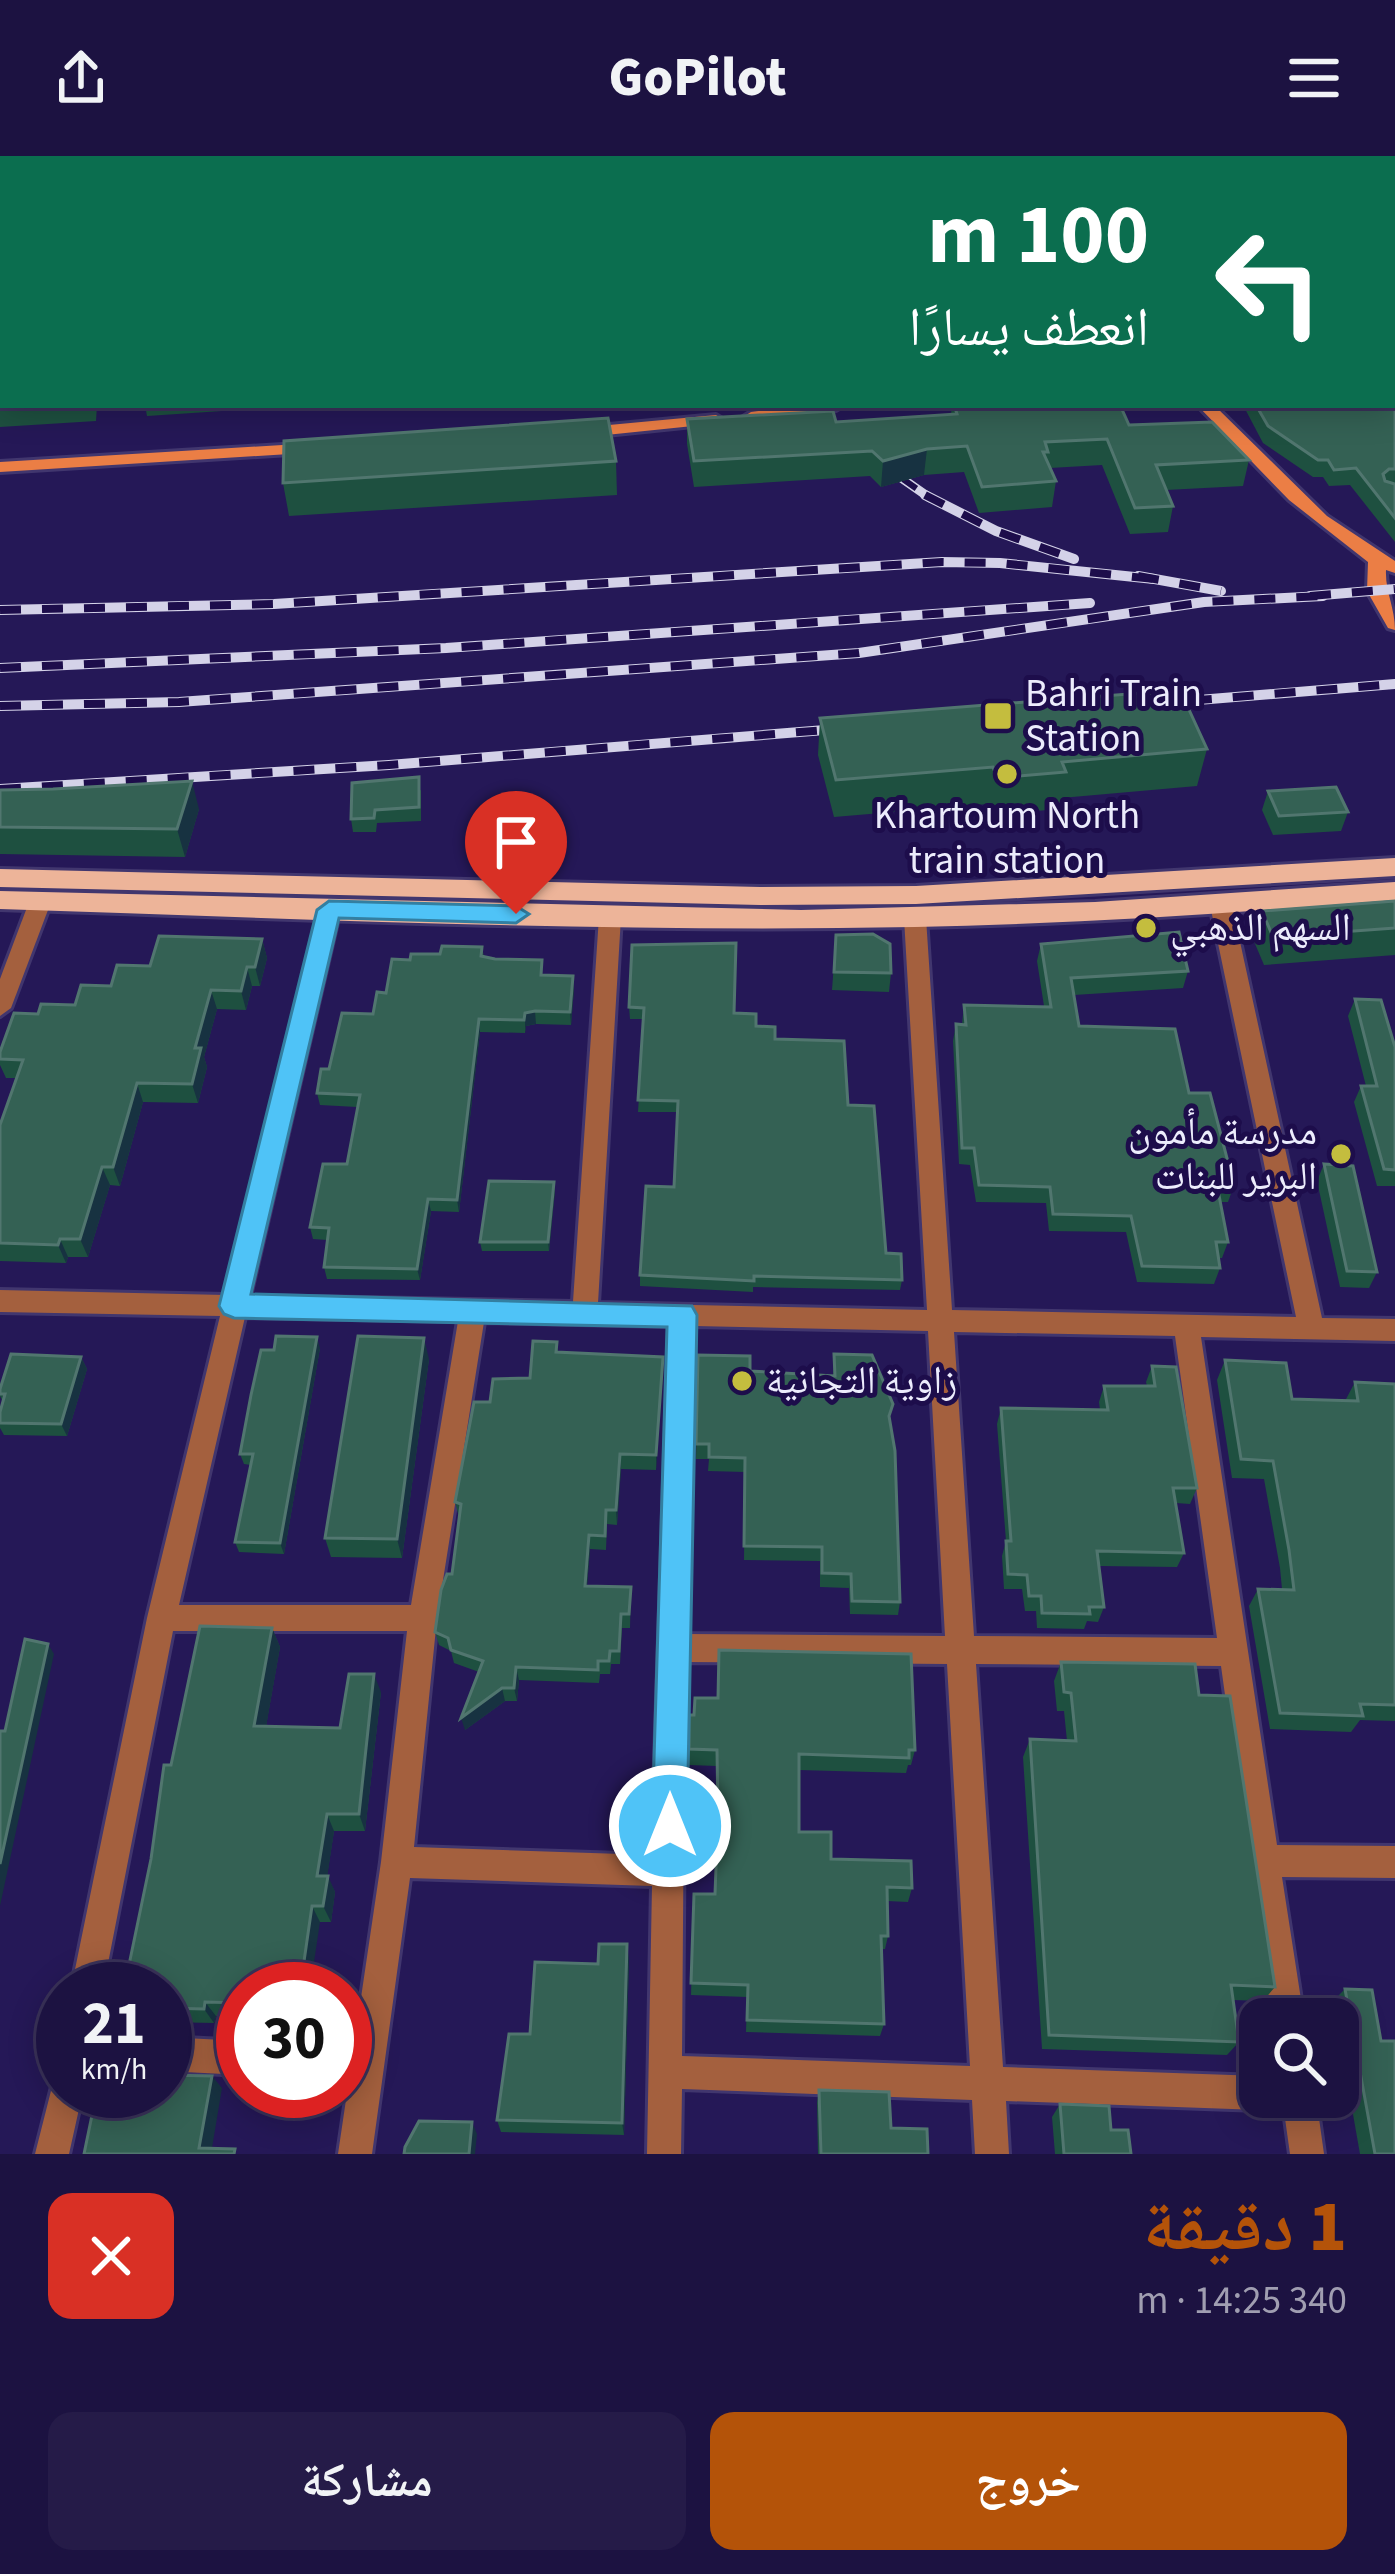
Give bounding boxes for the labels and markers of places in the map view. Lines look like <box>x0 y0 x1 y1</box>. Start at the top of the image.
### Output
place label: Bahri Train Station <box>1025 666 1202 767</box>
marker: Bahri Train Station <box>982 700 1014 732</box>
marker: Khartoum North train station <box>994 761 1020 787</box>
place label: Khartoum North train station <box>874 788 1140 889</box>
pin <box>465 791 567 914</box>
place label: السهم الذهبي <box>1170 900 1351 958</box>
marker: السهم الذهبي <box>1133 915 1159 941</box>
place label: مدرسة مأمون البرير للبنات <box>1128 1104 1317 1205</box>
marker: مدرسة مأمون البرير للبنات <box>1328 1141 1354 1167</box>
place label: زاوية التجانية <box>766 1353 957 1409</box>
marker: زاوية التجانية <box>729 1368 755 1394</box>

